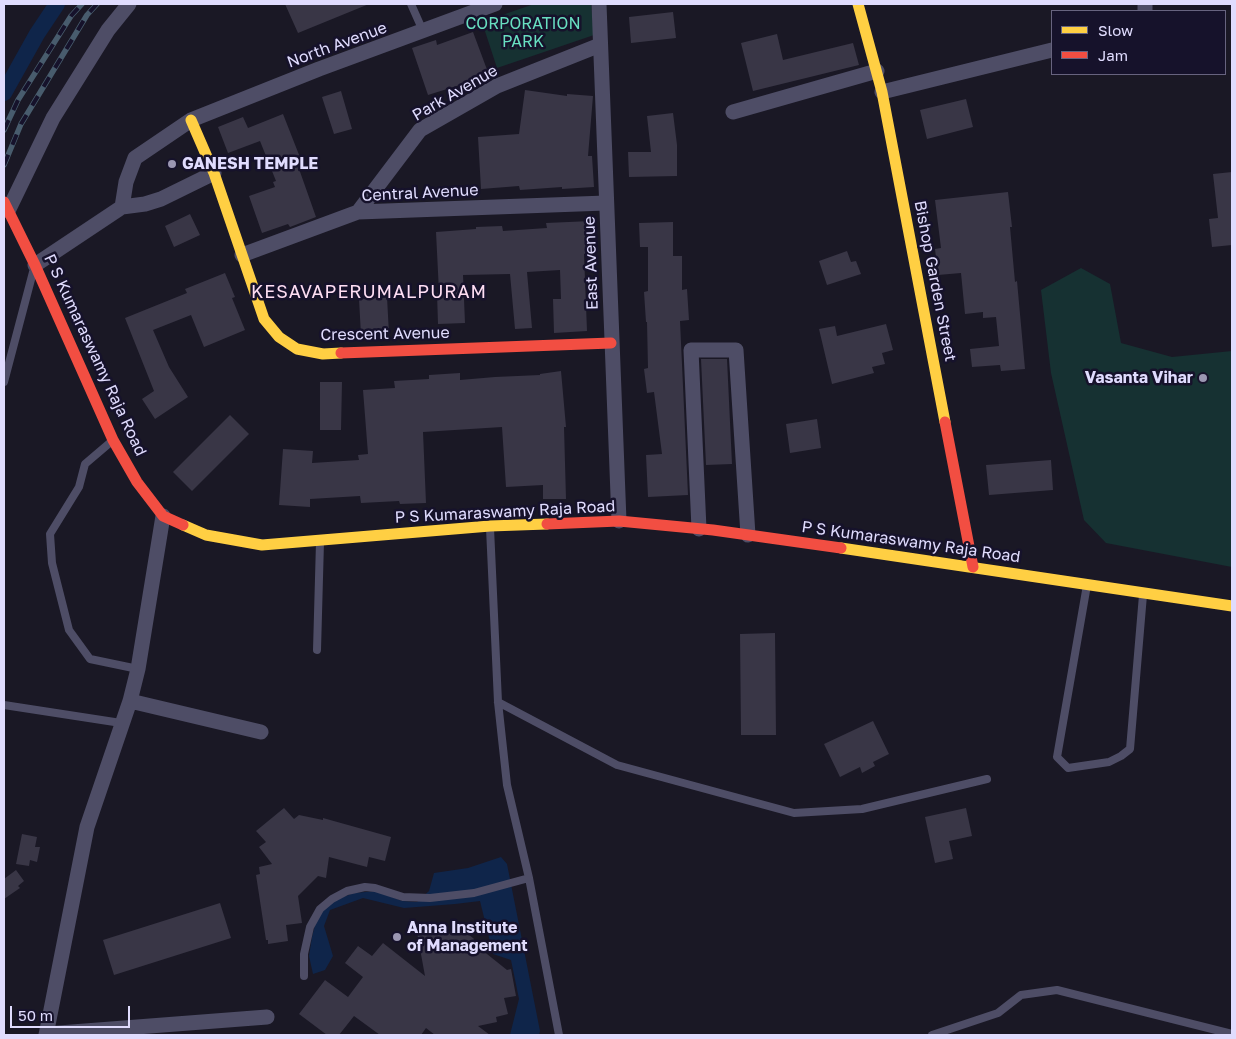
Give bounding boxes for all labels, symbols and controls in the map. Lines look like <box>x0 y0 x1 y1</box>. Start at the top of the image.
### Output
legend <box>1051 10 1226 75</box>
park label: CORPORATION PARK <box>465 14 581 52</box>
street label: North Avenue <box>284 18 390 72</box>
text: Slow <box>1098 21 1133 39</box>
text: Jam <box>1098 46 1128 64</box>
street label: Park Avenue <box>409 61 501 125</box>
place label: GANESH TEMPLE <box>182 154 318 174</box>
marker: GANESH TEMPLE <box>166 158 178 170</box>
street label: Central Avenue <box>361 180 479 206</box>
street label: Bishop Garden Street <box>910 199 960 363</box>
street label: East Avenue <box>580 216 602 310</box>
street label: P S Kumaraswamy Raja Road <box>40 251 150 459</box>
district label: KESAVAPERUMALPURAM <box>249 281 489 303</box>
street label: Crescent Avenue <box>320 323 450 345</box>
place label: Vasanta Vihar <box>1085 368 1193 388</box>
marker: Vasanta Vihar <box>1197 372 1209 384</box>
street label: P S Kumaraswamy Raja Road <box>394 497 616 527</box>
street label: P S Kumaraswamy Raja Road <box>800 517 1022 567</box>
place label: Anna Institute of Management <box>407 918 528 956</box>
marker: Anna Institute of Management <box>391 931 403 943</box>
scale bar <box>12 996 132 1028</box>
text: 50 m <box>18 1006 53 1024</box>

